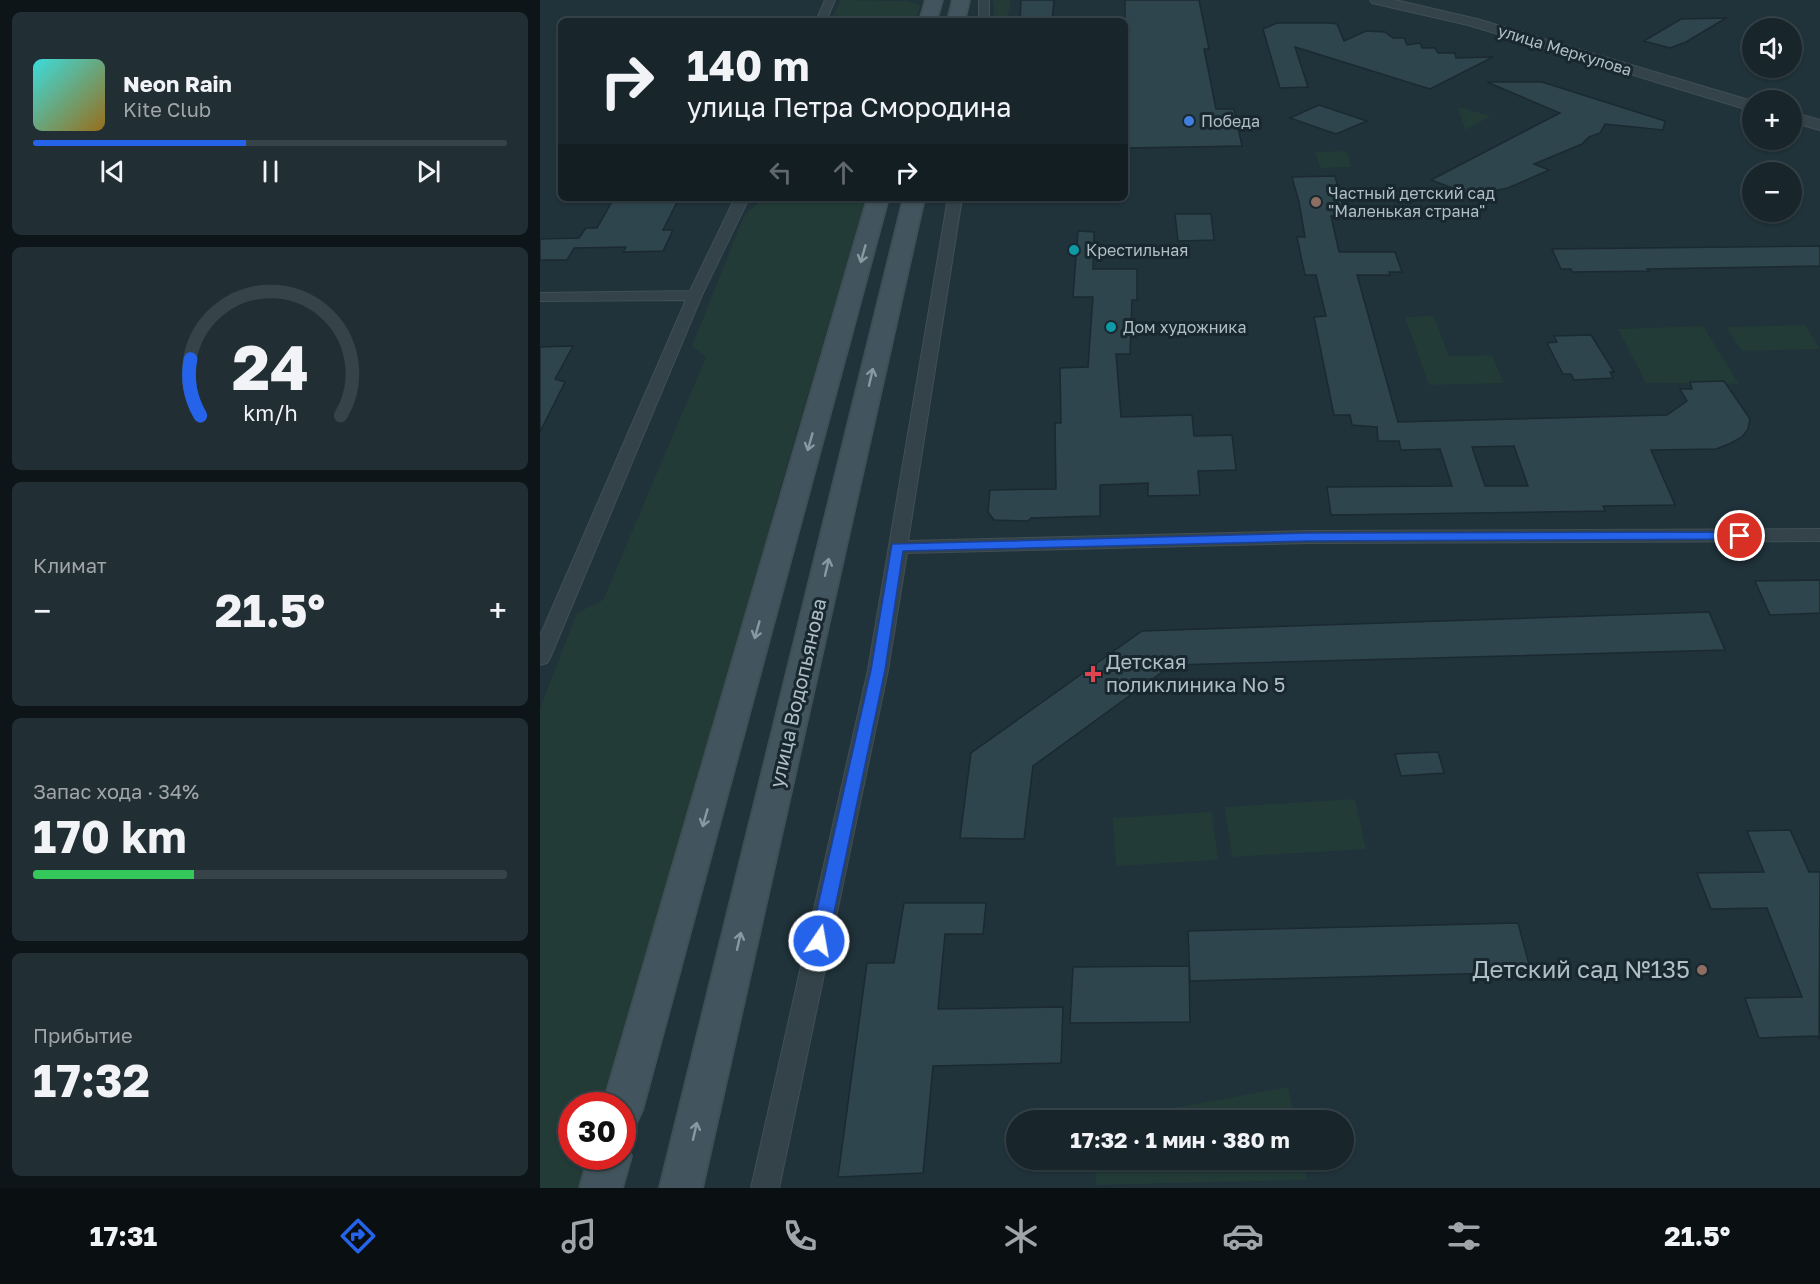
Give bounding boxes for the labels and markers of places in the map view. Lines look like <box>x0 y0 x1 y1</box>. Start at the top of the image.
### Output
place label: Победа <box>1201 111 1260 131</box>
marker: Победа <box>1182 114 1196 128</box>
place label: Частный детский сад "Маленькая страна" <box>1328 183 1495 221</box>
marker: Частный детский сад "Маленькая страна" <box>1309 195 1323 209</box>
place label: Крестильная <box>1086 240 1188 260</box>
marker: Крестильная <box>1067 243 1081 257</box>
place label: Дом художника <box>1123 317 1246 337</box>
marker: Дом художника <box>1104 320 1118 334</box>
pin <box>1714 510 1765 561</box>
place label: Детская поликлиника No 5 <box>1106 649 1285 696</box>
marker: Детская поликлиника No 5 <box>1084 665 1102 683</box>
place label: Детский сад №135 <box>1472 954 1690 983</box>
marker: Детский сад №135 <box>1695 963 1709 977</box>

